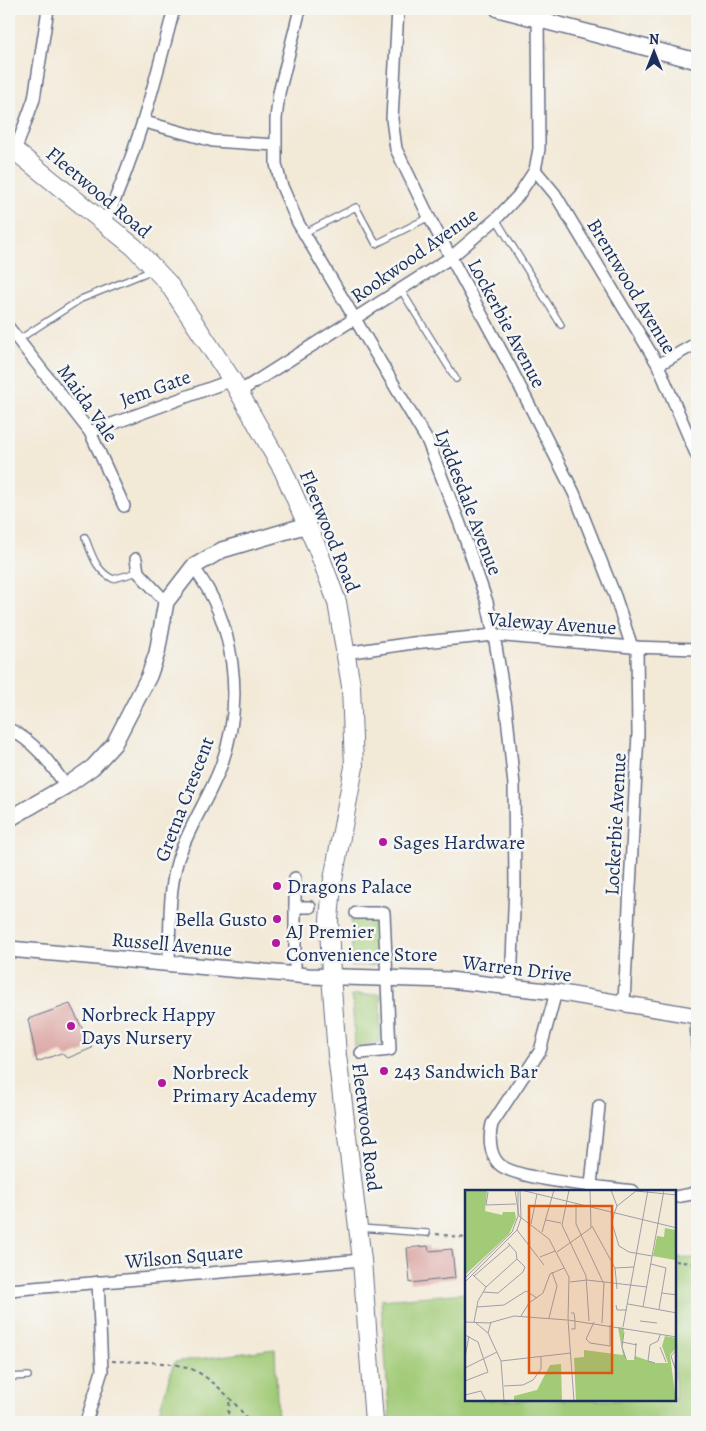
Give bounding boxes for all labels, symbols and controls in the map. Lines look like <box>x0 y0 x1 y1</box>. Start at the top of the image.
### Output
north arrow <box>628 28 678 78</box>
text: N <box>649 30 659 49</box>
street label: Fleetwood Road <box>40 140 157 245</box>
street label: Rookwood Avenue <box>345 201 483 309</box>
street label: Brentwood Avenue <box>580 213 683 359</box>
street label: Lockerbie Avenue <box>461 254 552 393</box>
street label: Maida Vale <box>51 359 124 448</box>
street label: Jem Gate <box>116 363 194 414</box>
street label: Lyddesdale Avenue <box>428 425 509 579</box>
street label: Fleetwood Road <box>293 466 366 597</box>
street label: Valeway Avenue <box>486 605 617 641</box>
street label: Gretna Crescent <box>148 733 221 865</box>
street label: Lockerbie Avenue <box>598 752 633 896</box>
place label: Sages Hardware <box>393 829 525 856</box>
marker: Sages Hardware <box>377 836 389 848</box>
place label: Dragons Palace <box>287 873 412 900</box>
marker: Dragons Palace <box>271 880 283 892</box>
place label: Bella Gusto <box>175 906 267 933</box>
marker: Bella Gusto <box>271 913 283 925</box>
place label: AJ Premier Convenience Store <box>285 918 437 968</box>
street label: Russell Avenue <box>111 926 233 963</box>
marker: AJ Premier Convenience Store <box>270 937 282 949</box>
street label: Warren Drive <box>460 948 573 989</box>
place label: Norbreck Happy Days Nursery <box>81 1001 216 1051</box>
marker: Norbreck Happy Days Nursery <box>65 1020 77 1032</box>
place label: 243 Sandwich Bar <box>394 1058 538 1085</box>
place label: Norbreck Primary Academy <box>172 1059 318 1109</box>
street label: Fleetwood Road <box>345 1061 388 1193</box>
marker: 243 Sandwich Bar <box>378 1065 390 1077</box>
marker: Norbreck Primary Academy <box>156 1077 168 1089</box>
inset map <box>465 1190 676 1401</box>
street label: Wilson Square <box>123 1238 244 1275</box>

